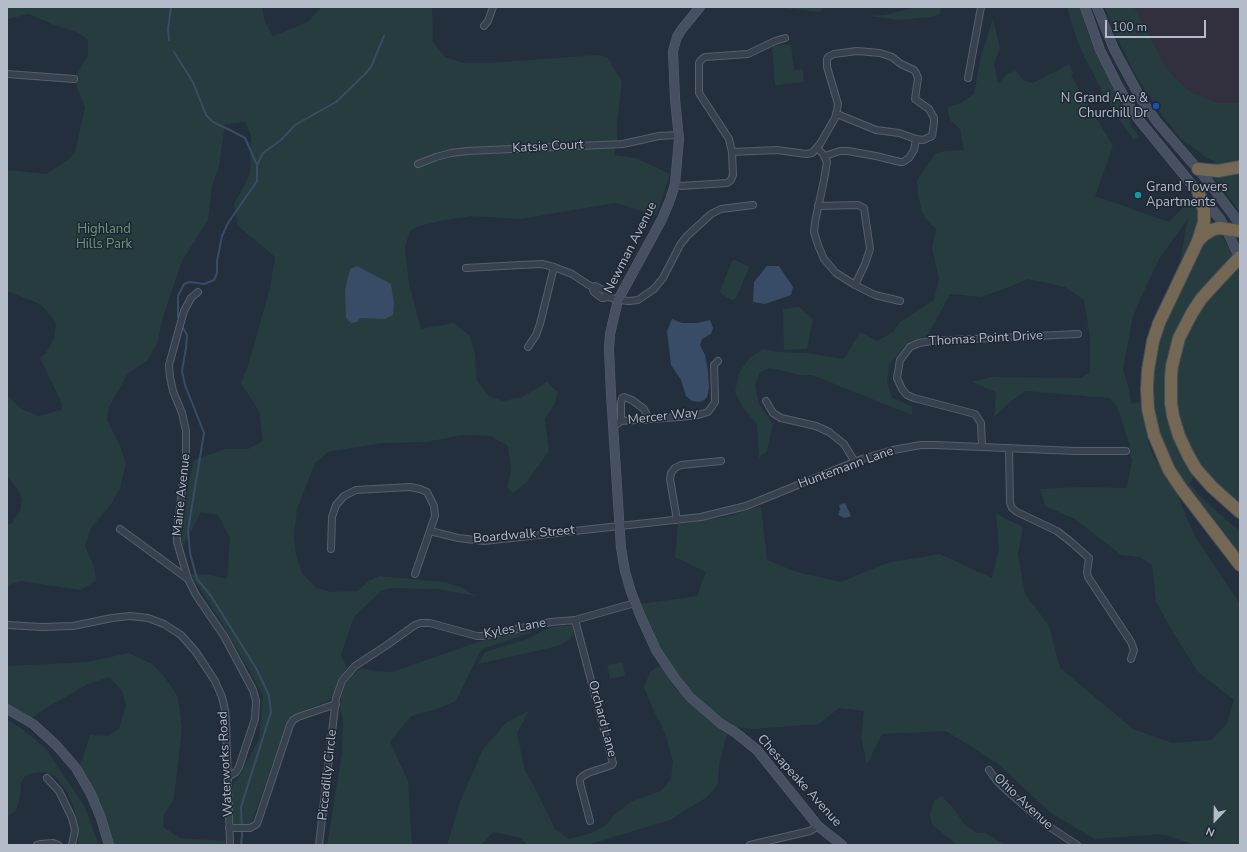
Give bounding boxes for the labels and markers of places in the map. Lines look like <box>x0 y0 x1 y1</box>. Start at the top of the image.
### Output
place label: N Grand Ave & Churchill Dr <box>1061 91 1148 122</box>
marker: N Grand Ave & Churchill Dr <box>1151 101 1161 111</box>
place label: Grand Towers Apartments <box>1146 180 1228 211</box>
marker: Grand Towers Apartments <box>1133 190 1143 200</box>

